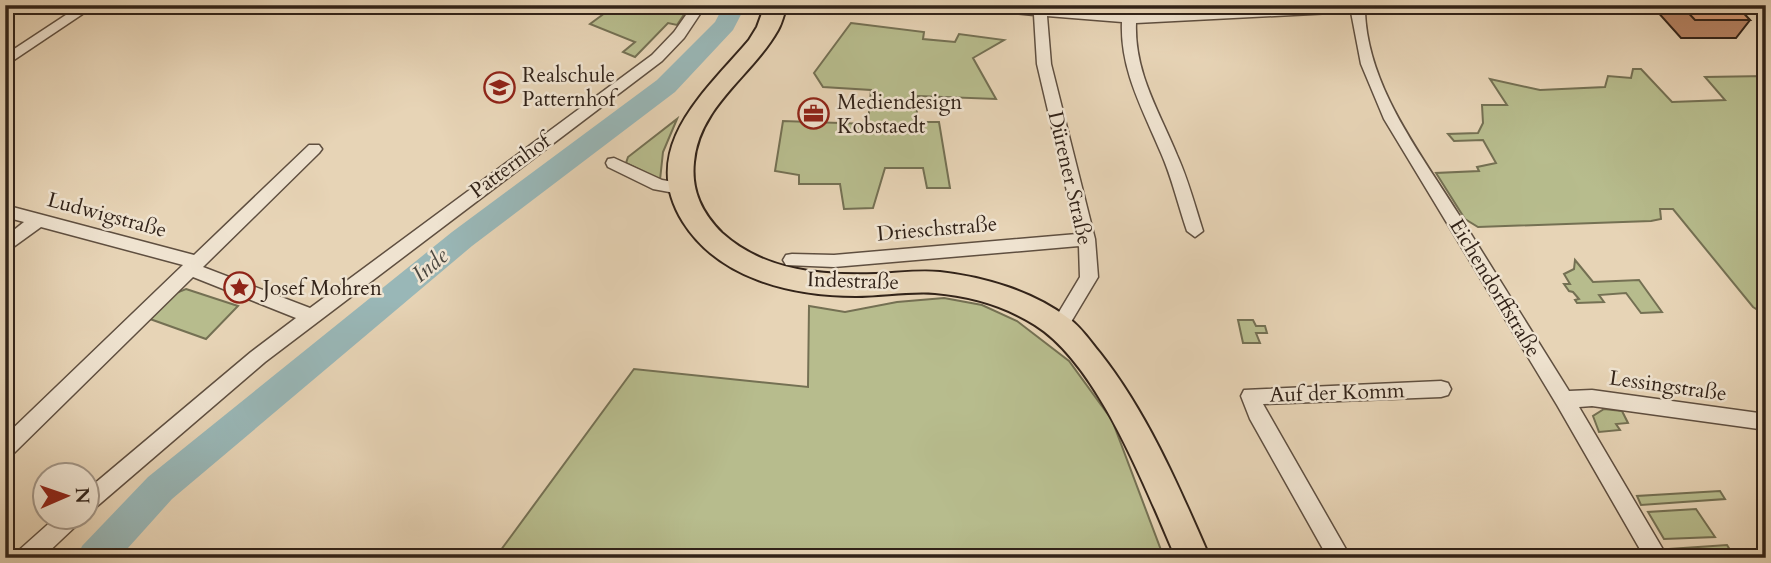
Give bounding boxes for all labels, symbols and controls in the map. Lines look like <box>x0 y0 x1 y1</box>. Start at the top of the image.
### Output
place label: Realschule Patternhof <box>522 61 619 114</box>
school or university icon: Realschule Patternhof <box>482 70 516 104</box>
place label: Mediendesign Kobstaedt <box>837 88 962 141</box>
office icon: Mediendesign Kobstaedt <box>797 97 831 131</box>
street label: Dürener Straße <box>1041 108 1099 248</box>
street label: Patternhof <box>464 125 559 205</box>
street label: Ludwigstraße <box>44 185 170 245</box>
street label: Drieschstraße <box>876 209 998 249</box>
street label: Eichendorffstraße <box>1442 213 1548 363</box>
water label: Inde <box>405 241 455 289</box>
street label: Indestraße <box>806 265 900 297</box>
place icon: Josef Mohren <box>223 271 257 305</box>
place label: Josef Mohren <box>260 274 382 303</box>
street label: Lessingstraße <box>1607 363 1729 409</box>
street label: Auf der Komm <box>1269 376 1405 410</box>
north arrow <box>32 462 102 532</box>
text: N <box>69 487 95 505</box>

